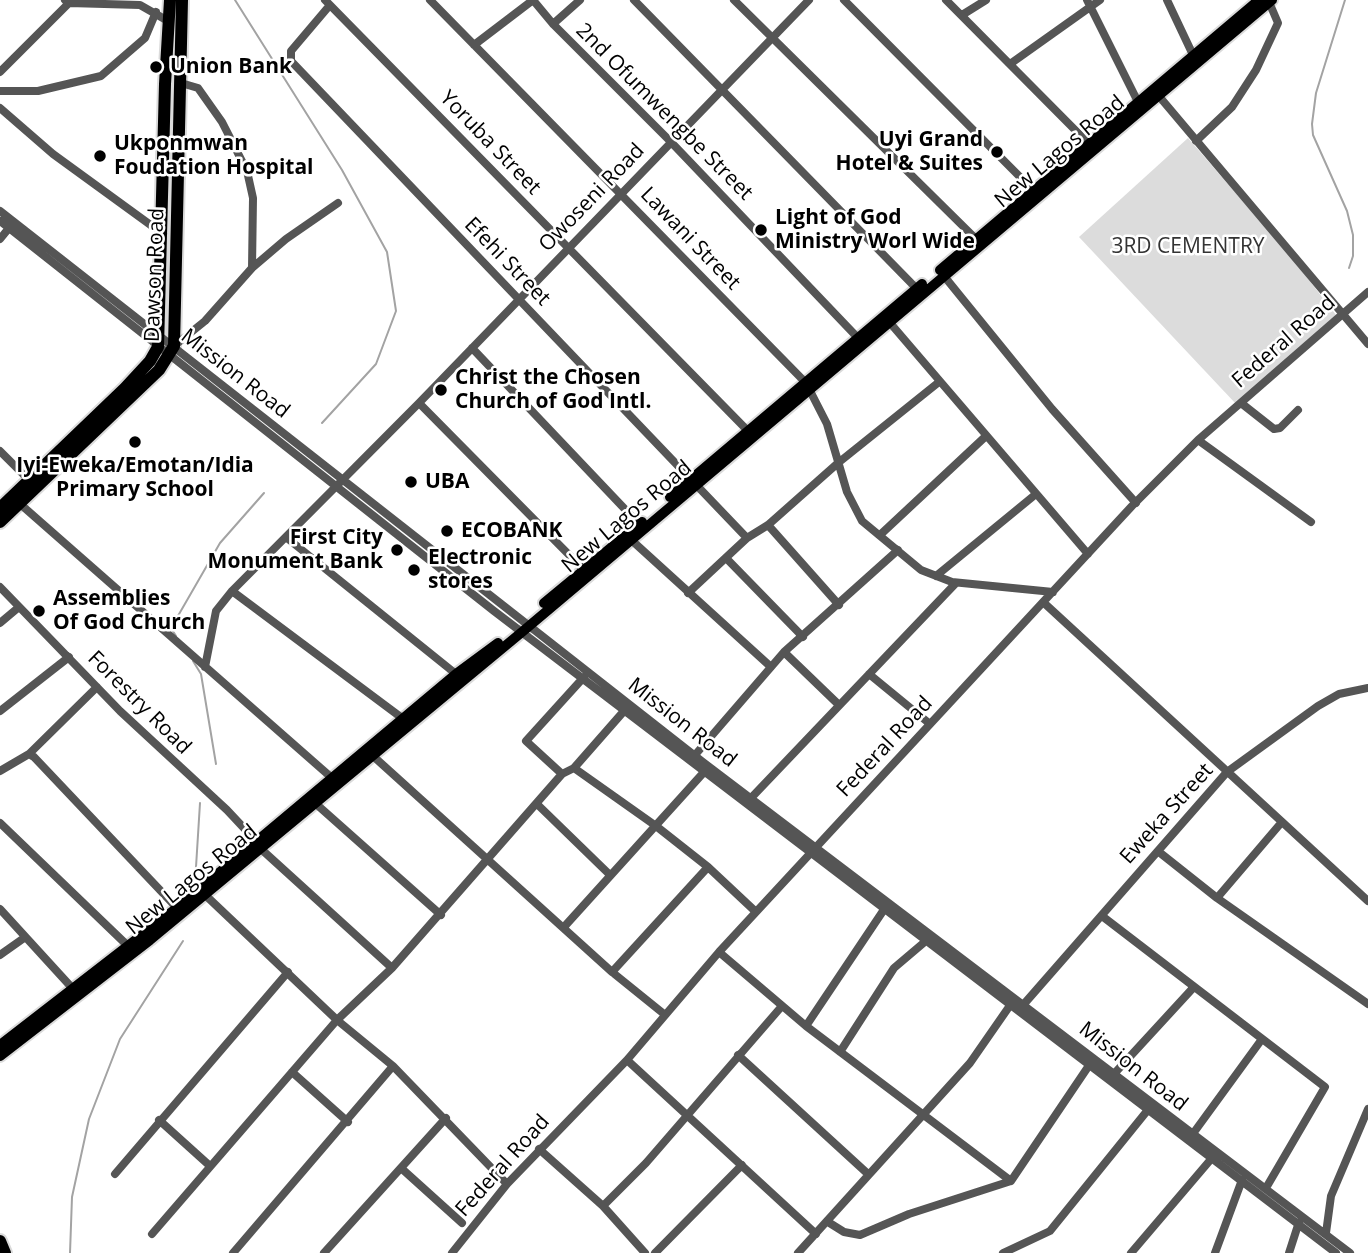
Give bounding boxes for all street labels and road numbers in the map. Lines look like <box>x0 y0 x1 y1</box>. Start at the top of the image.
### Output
street label: 2nd Ofumwengbe Street <box>570 18 758 206</box>
street label: Yoruba Street <box>434 86 546 200</box>
street label: New Lagos Road <box>990 90 1130 214</box>
street label: Owoseni Road <box>534 139 650 257</box>
street label: Lawani Street <box>635 182 745 296</box>
street label: Dawson Road <box>140 207 170 343</box>
street label: Efehi Street <box>459 213 555 311</box>
street label: Federal Road <box>1227 290 1341 394</box>
street label: Mission Road <box>176 324 294 424</box>
street label: New Lagos Road <box>557 455 697 579</box>
street label: Forestry Road <box>82 646 196 760</box>
street label: Mission Road <box>623 673 741 773</box>
street label: Federal Road <box>832 691 938 803</box>
street label: Eweka Street <box>1115 759 1219 869</box>
street label: New Lagos Road <box>121 819 263 941</box>
street label: Mission Road <box>1074 1017 1192 1117</box>
street label: Federal Road <box>451 1110 555 1222</box>

